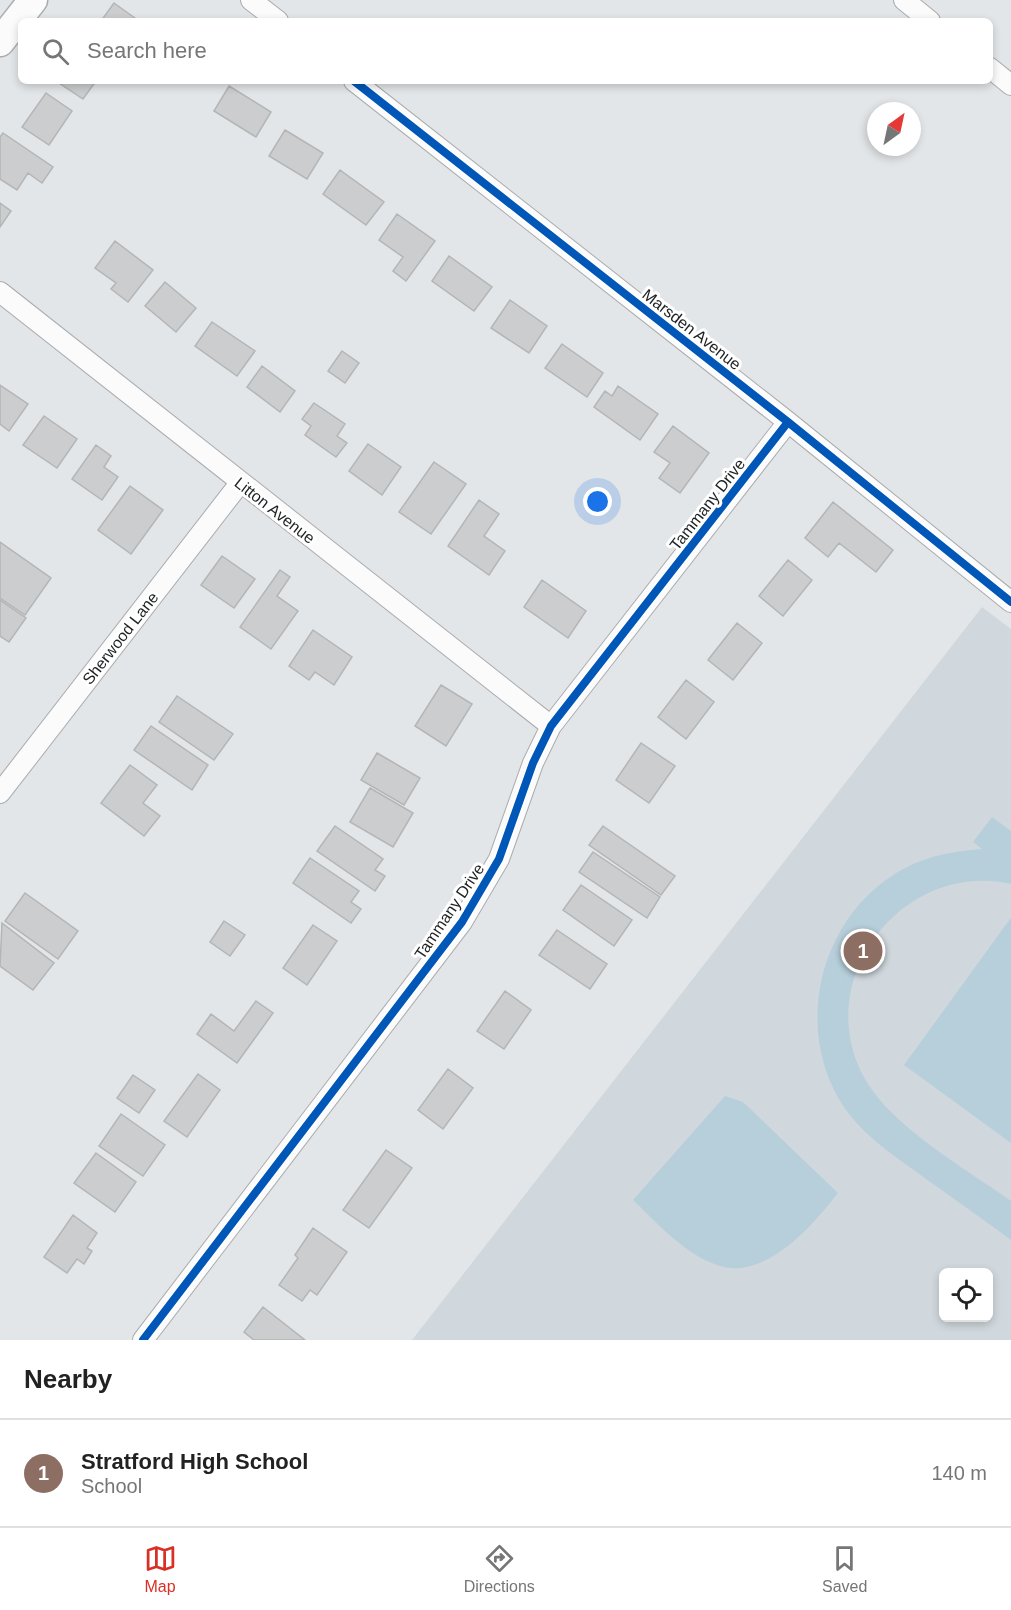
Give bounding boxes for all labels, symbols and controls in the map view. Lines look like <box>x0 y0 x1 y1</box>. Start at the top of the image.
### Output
search box <box>18 18 993 84</box>
icon: search <box>39 35 72 68</box>
text: Search here <box>87 38 207 63</box>
north arrow <box>867 102 921 156</box>
street label: Marsden Avenue <box>639 286 744 373</box>
street label: Tammany Drive <box>666 455 748 553</box>
street label: Litton Avenue <box>231 474 318 547</box>
your location <box>583 487 612 516</box>
street label: Sherwood Lane <box>79 589 162 688</box>
street label: Tammany Drive <box>411 860 488 962</box>
pin: 1 <box>844 928 882 974</box>
map controls <box>939 1268 993 1322</box>
button: locate <box>939 1268 993 1322</box>
text: Nearby <box>24 1364 112 1394</box>
text: Stratford High School <box>81 1449 308 1474</box>
text: 1 <box>38 1462 49 1484</box>
text: 140 m <box>931 1462 987 1484</box>
text: School <box>81 1475 142 1497</box>
tab: Map <box>144 1542 177 1596</box>
tab: Directions <box>464 1542 535 1596</box>
tab: Saved <box>822 1542 867 1596</box>

